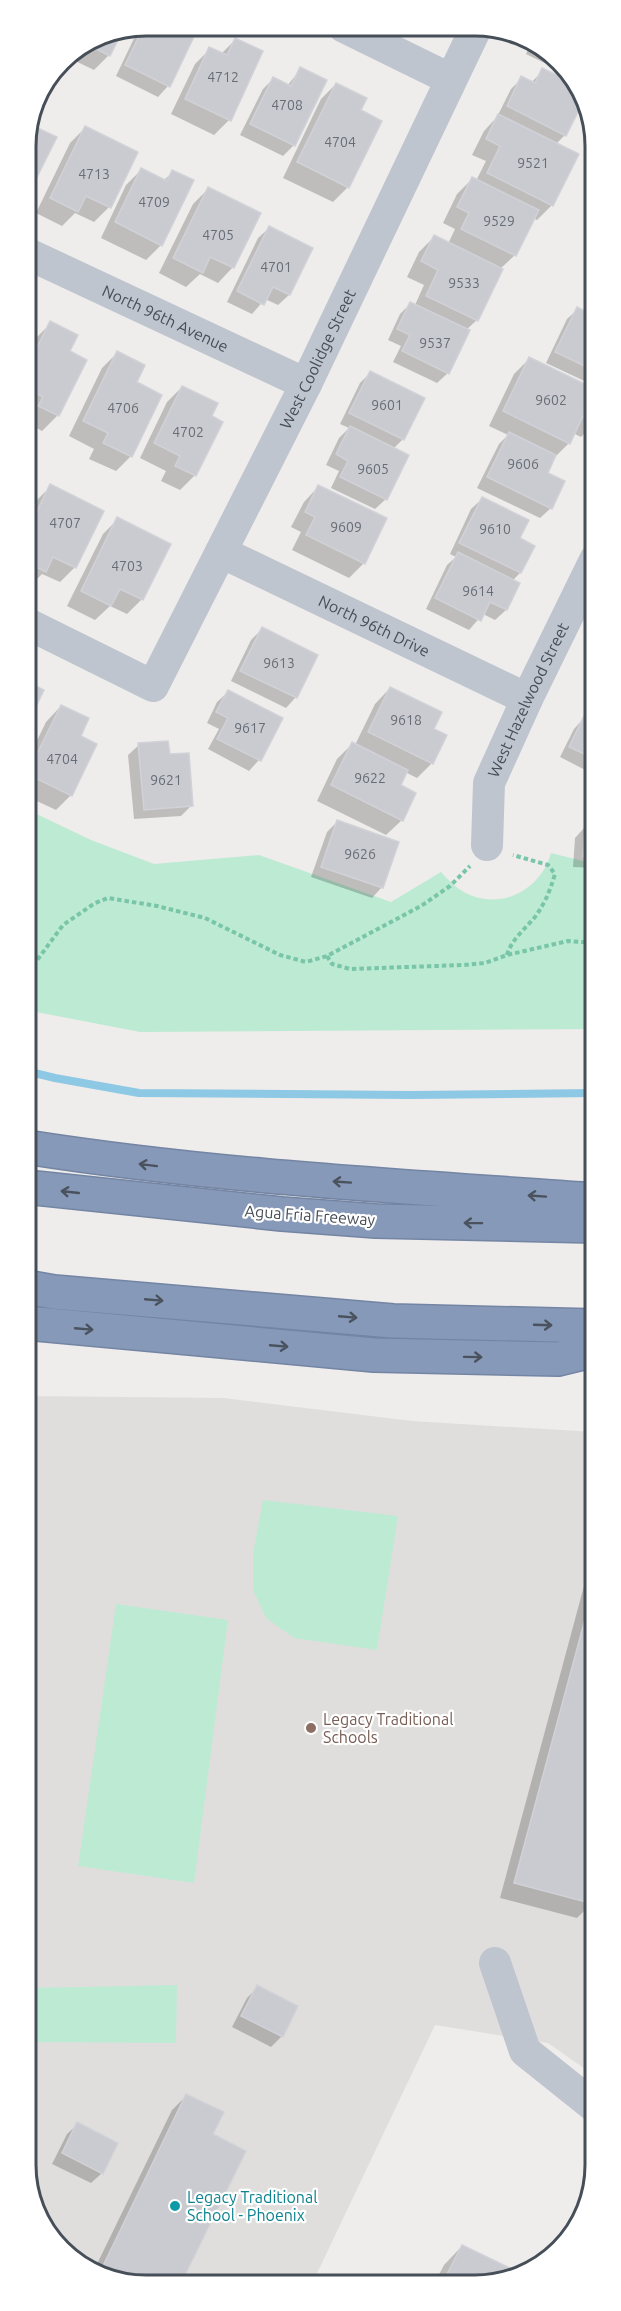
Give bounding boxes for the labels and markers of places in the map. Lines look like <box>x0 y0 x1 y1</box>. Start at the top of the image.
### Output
place label: Legacy Traditional Schools <box>323 1710 453 1746</box>
marker: Legacy Traditional Schools <box>304 1721 318 1735</box>
place label: Legacy Traditional School - Phoenix <box>187 2188 317 2224</box>
marker: Legacy Traditional School - Phoenix <box>168 2199 182 2213</box>

